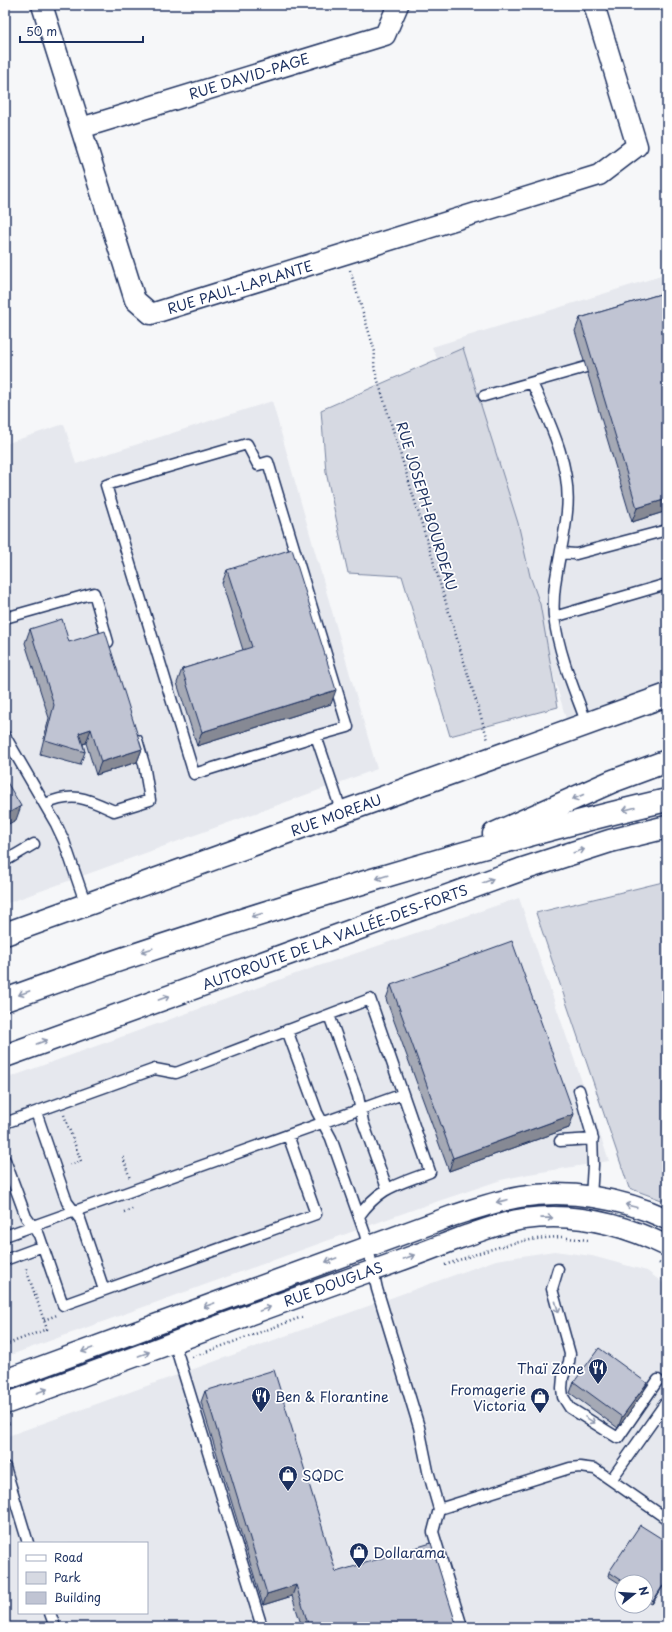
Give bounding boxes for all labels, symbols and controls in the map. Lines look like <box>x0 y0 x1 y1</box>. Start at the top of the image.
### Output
scale bar <box>20 18 143 44</box>
text: 50 m <box>26 22 57 40</box>
street label: RUE DAVID-PAGE <box>186 48 312 104</box>
street label: RUE PAUL-LAPLANTE <box>165 255 315 319</box>
street label: RUE JOSEPH-BOURDEAU <box>391 419 463 593</box>
street label: RUE MOREAU <box>287 789 385 841</box>
one-way arrow <box>572 794 584 801</box>
one-way arrow <box>623 806 636 814</box>
one-way arrow <box>572 847 585 854</box>
one-way arrow <box>376 874 389 881</box>
one-way arrow <box>482 877 494 885</box>
street label: AUTOROUTE DE LA VALLÉE-DES-FORTS <box>199 879 471 995</box>
one-way arrow <box>251 912 264 919</box>
one-way arrow <box>141 947 154 954</box>
one-way arrow <box>19 990 31 998</box>
one-way arrow <box>158 994 170 1002</box>
one-way arrow <box>35 1038 47 1046</box>
one-way arrow <box>496 1198 509 1205</box>
one-way arrow <box>624 1202 637 1209</box>
one-way arrow <box>540 1214 553 1222</box>
one-way arrow <box>403 1252 415 1260</box>
street label: RUE DOUGLAS <box>280 1256 386 1312</box>
one-way arrow <box>326 1257 338 1265</box>
one-way arrow <box>554 1300 561 1313</box>
one-way arrow <box>203 1302 216 1309</box>
one-way arrow <box>259 1304 271 1312</box>
one-way arrow <box>81 1346 93 1354</box>
one-way arrow <box>137 1349 149 1357</box>
restaurant icon: Thaï Zone <box>587 1357 609 1385</box>
place label: Thaï Zone <box>517 1358 584 1379</box>
place label: Fromagerie Victoria <box>450 1379 526 1416</box>
restaurant icon: Ben & Florantine <box>250 1385 272 1413</box>
place label: Ben & Florantine <box>275 1386 389 1407</box>
shop icon: Fromagerie Victoria <box>529 1386 551 1414</box>
one-way arrow <box>35 1387 48 1394</box>
one-way arrow <box>584 1417 596 1425</box>
shop icon: SQDC <box>277 1464 299 1492</box>
place label: SQDC <box>302 1465 344 1486</box>
shop icon: Dollarama <box>348 1541 370 1569</box>
legend <box>18 1542 148 1614</box>
place label: Dollarama <box>373 1542 446 1563</box>
text: Road <box>54 1548 83 1566</box>
text: Park <box>54 1568 81 1586</box>
north arrow <box>614 1574 654 1614</box>
text: N <box>635 1584 654 1598</box>
text: Building <box>54 1588 101 1606</box>

